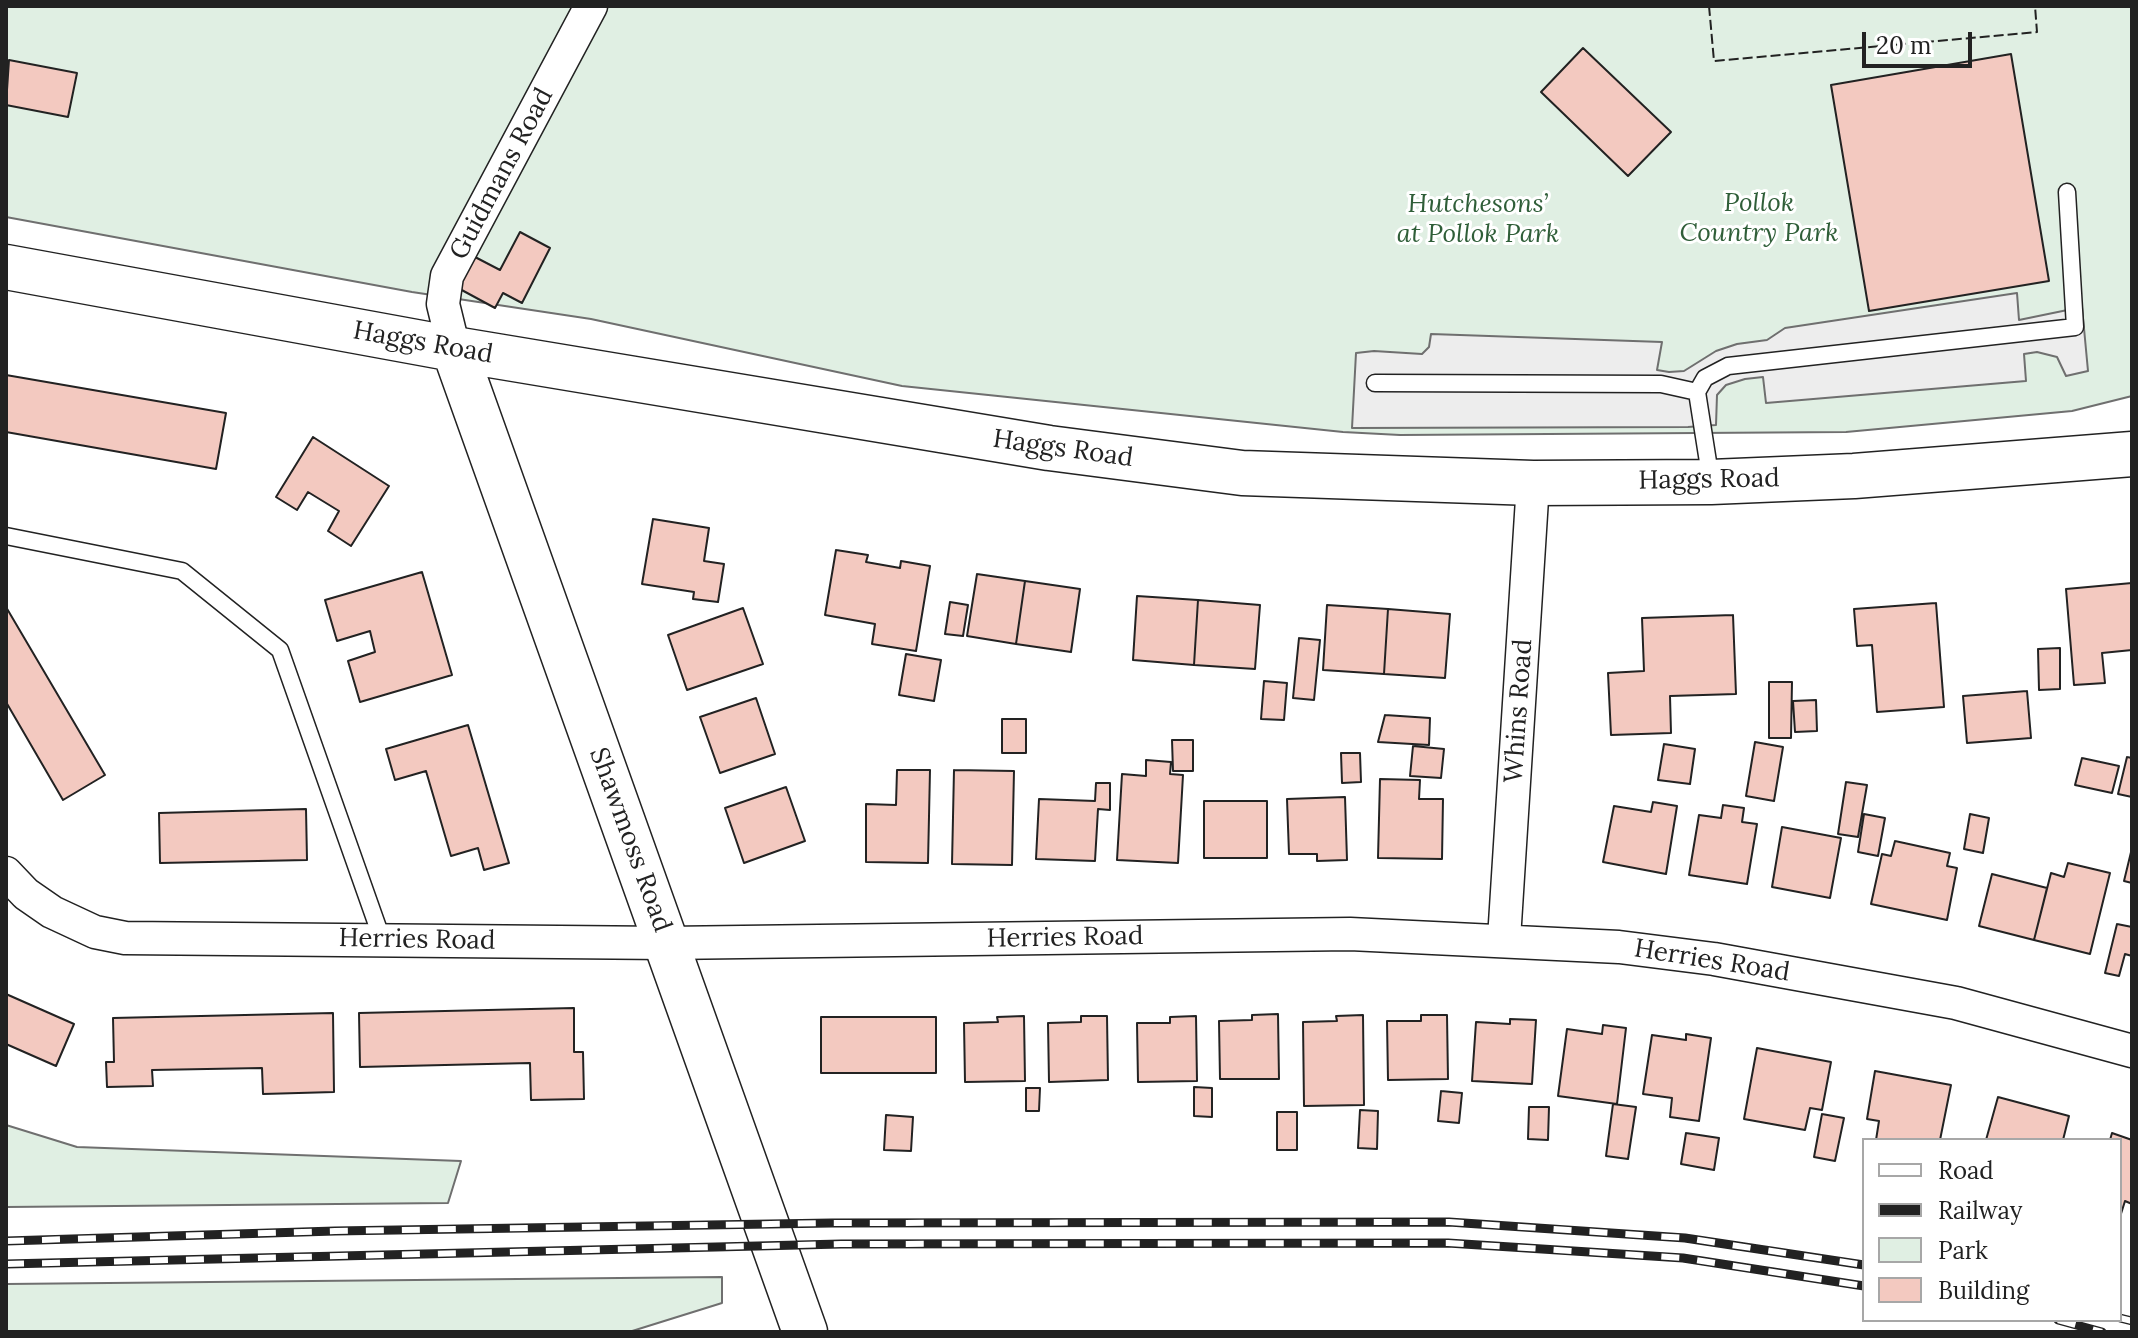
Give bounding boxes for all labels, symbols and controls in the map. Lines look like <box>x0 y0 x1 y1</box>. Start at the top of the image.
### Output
scale bar <box>1866 16 1976 66</box>
text: 20 m <box>1876 30 1932 61</box>
street label: Guidmans Road <box>444 83 560 265</box>
park label: Pollok Country Park <box>1679 188 1839 250</box>
park label: Hutchesons’ at Pollok Park <box>1397 189 1559 250</box>
street label: Haggs Road <box>351 315 495 371</box>
street label: Haggs Road <box>991 424 1135 474</box>
street label: Haggs Road <box>1638 463 1780 497</box>
street label: Whins Road <box>1498 638 1540 784</box>
street label: Shawmoss Road <box>582 744 678 936</box>
street label: Herries Road <box>986 921 1144 955</box>
street label: Herries Road <box>338 923 496 957</box>
street label: Herries Road <box>1632 933 1792 989</box>
legend <box>1862 1138 2122 1322</box>
text: Road <box>1938 1155 1994 1186</box>
text: Railway <box>1938 1195 2022 1226</box>
text: Park <box>1938 1235 1988 1266</box>
text: Building <box>1938 1275 2029 1306</box>

